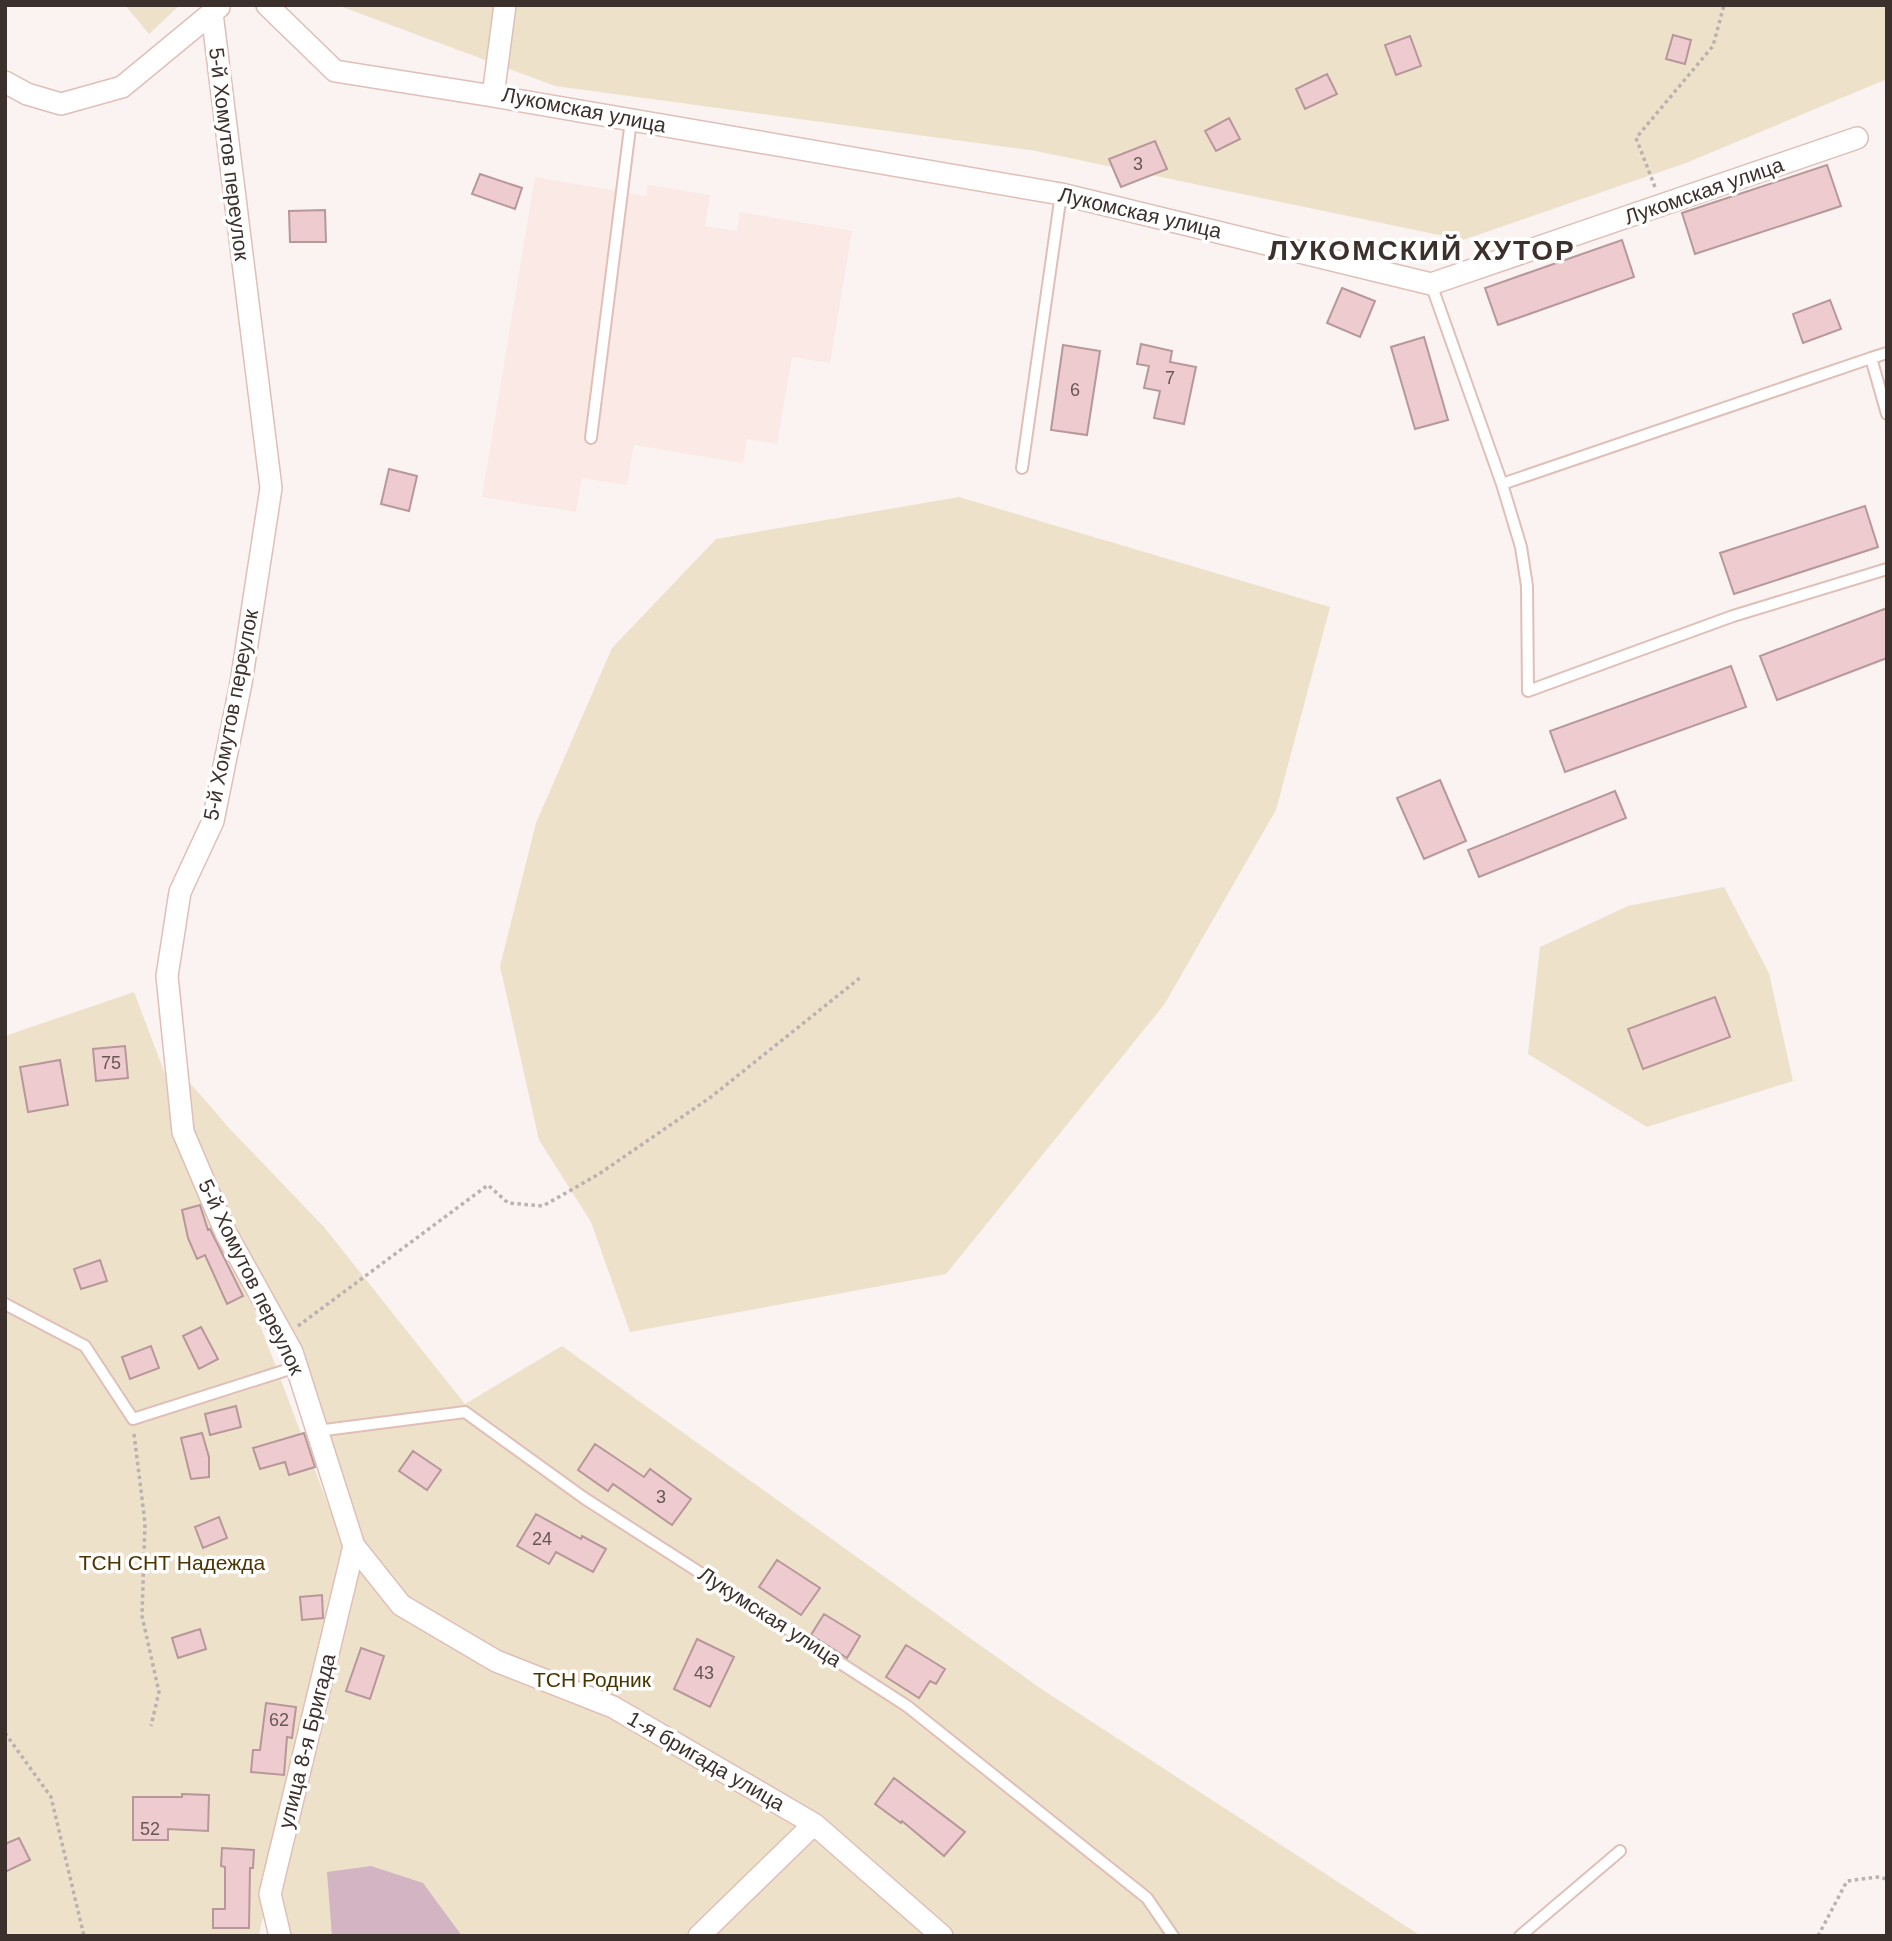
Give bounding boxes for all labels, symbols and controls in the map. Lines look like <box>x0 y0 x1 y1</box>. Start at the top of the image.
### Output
street label: 5-й Хомутов переулок <box>205 46 254 263</box>
street label: Лукомская улица <box>500 82 668 137</box>
street label: Лукомская улица <box>1621 152 1787 229</box>
house number: 3 <box>1133 154 1143 174</box>
street label: Лукомская улица <box>1056 183 1224 243</box>
district label: ЛУКОМСКИЙ ХУТОР <box>1268 234 1576 266</box>
house number: 7 <box>1165 368 1175 388</box>
house number: 6 <box>1070 380 1080 400</box>
street label: 5-й Хомутов переулок <box>199 607 262 822</box>
house number: 75 <box>101 1053 121 1073</box>
street label: 5-й Хомутов переулок <box>194 1175 309 1379</box>
house number: 3 <box>656 1487 666 1507</box>
house number: 24 <box>532 1529 552 1549</box>
park label: ТСН СНТ Надежда <box>79 1551 266 1574</box>
street label: Лукумская улица <box>695 1562 846 1671</box>
street label: улица 8-я Бригада <box>274 1651 339 1831</box>
house number: 43 <box>694 1663 714 1683</box>
park label: ТСН Родник <box>533 1668 652 1691</box>
street label: 1-я бригада улица <box>624 1706 789 1815</box>
house number: 62 <box>269 1710 289 1730</box>
house number: 52 <box>140 1819 160 1839</box>

